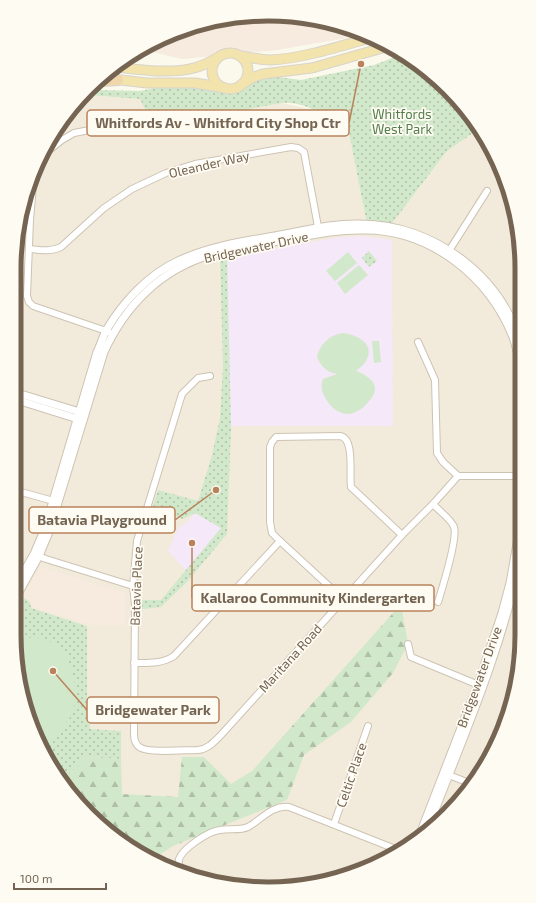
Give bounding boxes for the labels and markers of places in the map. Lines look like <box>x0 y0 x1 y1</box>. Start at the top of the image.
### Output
callout: Whitfords Av - Whitford City Shop Ctr <box>87 110 349 136</box>
callout: Batavia Playground <box>29 507 175 533</box>
callout: Kallaroo Community Kindergarten <box>192 585 434 611</box>
callout: Bridgewater Park <box>87 697 219 723</box>

